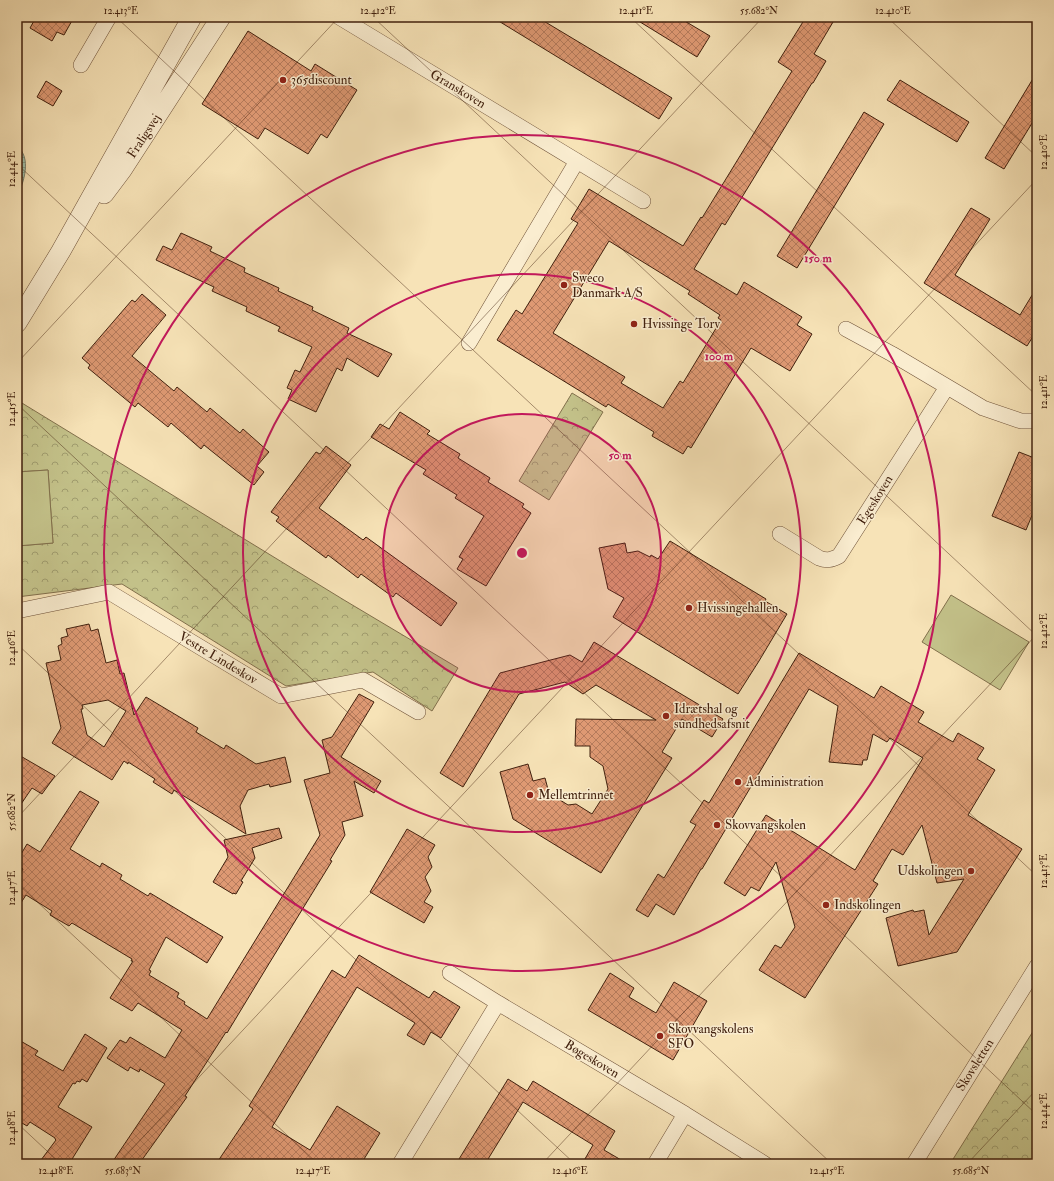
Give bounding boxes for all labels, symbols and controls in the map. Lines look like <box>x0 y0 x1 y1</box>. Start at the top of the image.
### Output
text: 12.413°E <box>104 5 138 17</box>
text: 12.412°E <box>360 5 396 17</box>
text: 12.411°E <box>619 5 653 17</box>
text: 55.682°N <box>740 5 778 17</box>
text: 12.410°E <box>875 5 911 17</box>
street label: Granskoven <box>427 66 489 112</box>
place label: 365discount <box>291 72 352 88</box>
marker: 365discount <box>278 75 288 85</box>
street label: Fraligsvej <box>124 111 164 161</box>
text: 12.410°E <box>1038 134 1050 170</box>
text: 12.414°E <box>6 151 18 187</box>
text: 150 m <box>804 251 832 266</box>
place label: Sweco Danmark A/S <box>572 270 643 301</box>
marker: Sweco Danmark A/S <box>559 280 569 290</box>
place label: Hvissinge Torv <box>642 316 720 332</box>
marker: Hvissinge Torv <box>629 319 639 329</box>
text: 100 m <box>705 349 734 364</box>
text: 12.411°E <box>1038 375 1050 409</box>
text: 12.415°E <box>6 392 18 426</box>
text: 50 m <box>608 448 632 463</box>
street label: Egeskoven <box>854 472 897 528</box>
centre of rings <box>515 546 529 560</box>
place label: Hvissingehallen <box>697 600 779 616</box>
marker: Hvissingehallen <box>684 603 694 613</box>
text: 12.412°E <box>1038 613 1050 649</box>
street label: Vestre Lindeskov <box>176 628 261 688</box>
text: 12.416°E <box>6 630 18 666</box>
place label: Idrætshal og sundhedsafsnit <box>674 701 750 732</box>
marker: Idrætshal og sundhedsafsnit <box>661 711 671 721</box>
place label: Administration <box>745 774 824 790</box>
marker: Administration <box>733 777 743 787</box>
place label: Mellemtrinnet <box>538 787 613 803</box>
marker: Mellemtrinnet <box>525 790 535 800</box>
text: 55.682°N <box>6 793 18 831</box>
place label: Skovvangskolen <box>725 817 806 833</box>
marker: Skovvangskolen <box>712 820 722 830</box>
text: 12.413°E <box>1038 854 1050 888</box>
place label: Udskolingen <box>897 863 963 879</box>
marker: Udskolingen <box>966 866 976 876</box>
text: 12.417°E <box>6 870 18 906</box>
place label: Indskolingen <box>834 897 901 913</box>
marker: Indskolingen <box>821 900 831 910</box>
place label: Skovvangskolens SFO <box>668 1021 754 1052</box>
marker: Skovvangskolens SFO <box>655 1031 665 1041</box>
street label: Bøgeskoven <box>562 1036 622 1082</box>
street label: Skovsletten <box>953 1036 997 1094</box>
text: 12.414°E <box>1038 1093 1050 1129</box>
text: 12.418°E <box>6 1110 18 1146</box>
text: 12.418°E <box>38 1165 74 1177</box>
text: 55.683°N <box>105 1165 141 1177</box>
text: 12.417°E <box>295 1165 331 1177</box>
text: 12.416°E <box>552 1165 588 1177</box>
text: 12.415°E <box>810 1165 844 1177</box>
text: 55.685°N <box>952 1165 990 1177</box>

